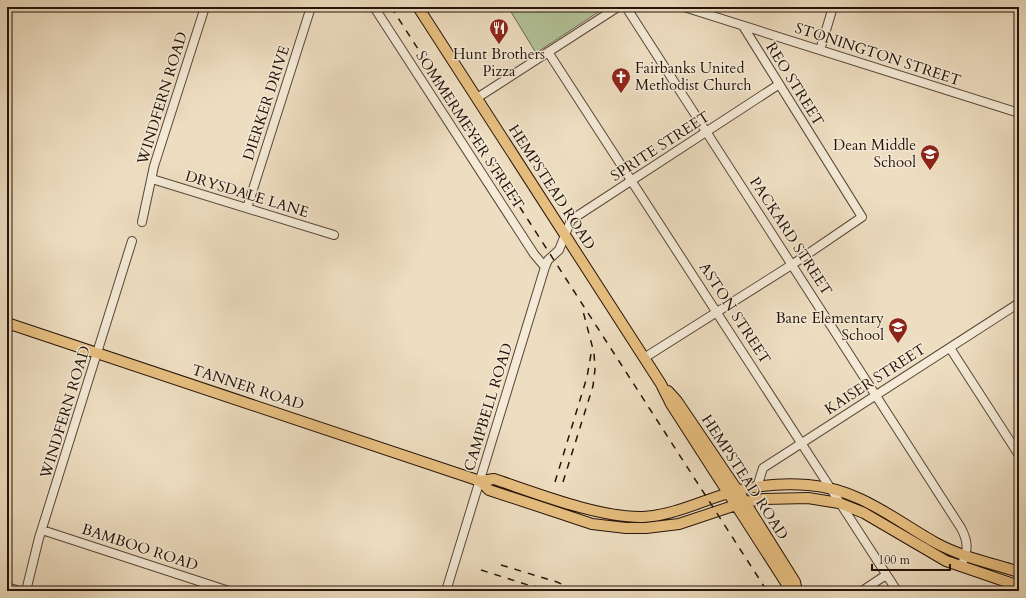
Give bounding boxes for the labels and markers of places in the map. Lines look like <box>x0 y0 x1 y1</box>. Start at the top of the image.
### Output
restaurant icon: Hunt Brothers Pizza <box>488 17 510 45</box>
place label: Hunt Brothers Pizza <box>453 44 545 81</box>
place label: Fairbanks United Methodist Church <box>635 58 752 95</box>
church icon: Fairbanks United Methodist Church <box>610 66 632 94</box>
place label: Dean Middle School <box>833 135 916 172</box>
school or university icon: Dean Middle School <box>919 143 941 171</box>
place label: Bane Elementary School <box>775 308 884 345</box>
school or university icon: Bane Elementary School <box>887 316 909 344</box>

